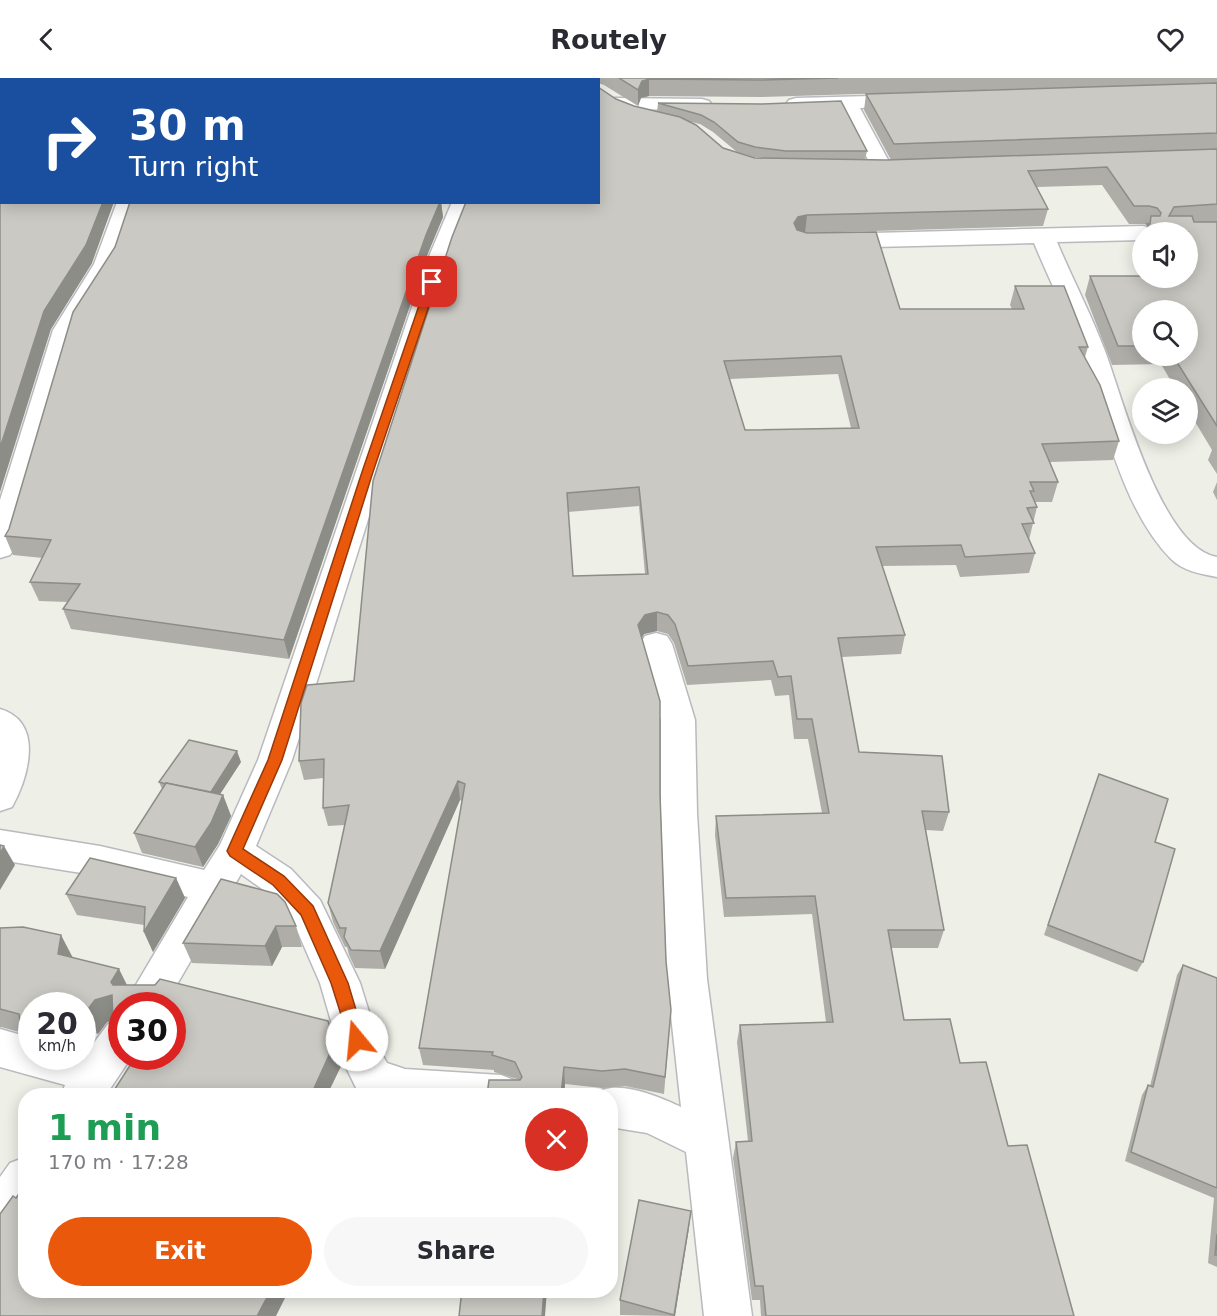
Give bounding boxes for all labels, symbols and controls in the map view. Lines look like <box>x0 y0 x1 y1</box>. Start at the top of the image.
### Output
icon: back <box>30 23 63 56</box>
icon: heart <box>1154 23 1187 56</box>
text: Routely <box>550 24 667 55</box>
text: 30 m <box>129 101 246 150</box>
icon: right <box>30 102 108 180</box>
text: Turn right <box>129 151 258 182</box>
map controls <box>1132 222 1198 444</box>
button: sound <box>1132 222 1198 288</box>
pin <box>406 256 457 307</box>
icon: arrive <box>415 265 448 298</box>
button: search <box>1132 300 1198 366</box>
button: layers <box>1132 378 1198 444</box>
speed limit sign: 30 <box>108 992 186 1070</box>
text: 20 <box>36 1006 78 1041</box>
position arrow <box>325 1008 389 1072</box>
text: km/h <box>38 1037 76 1055</box>
text: 1 min <box>48 1107 161 1148</box>
button: close <box>525 1108 588 1171</box>
text: 170 m · 17:28 <box>48 1150 189 1174</box>
button: Exit <box>48 1217 312 1286</box>
button: Share <box>324 1217 588 1286</box>

